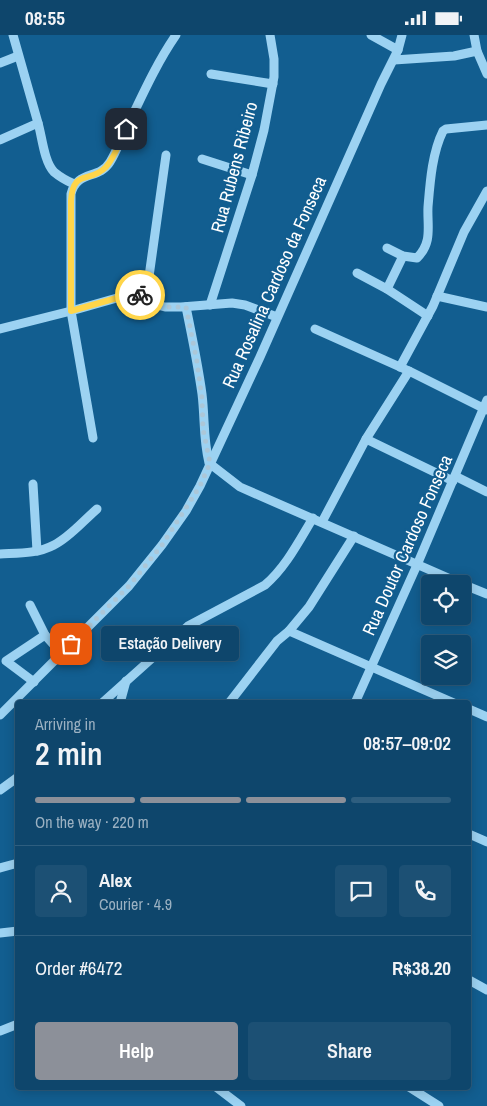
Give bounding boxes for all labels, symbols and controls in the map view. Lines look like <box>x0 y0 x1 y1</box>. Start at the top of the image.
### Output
text: 08:55 <box>25 5 65 31</box>
street label: Rua Rubens Ribeiro <box>205 99 263 235</box>
pin <box>105 108 147 150</box>
icon: home <box>112 115 140 143</box>
street label: Rua Rosalina Cardoso da Fonseca <box>216 172 332 392</box>
courier <box>115 270 165 320</box>
icon: bike <box>126 281 154 309</box>
street label: Rua Doutor Cardoso Fonseca <box>356 451 458 639</box>
map controls <box>421 575 471 685</box>
button: locate <box>421 575 471 625</box>
pin <box>50 623 92 665</box>
callout: Estação Delivery <box>101 627 238 661</box>
icon: bag <box>57 630 85 658</box>
text: Estação Delivery <box>118 632 222 654</box>
button: layers <box>421 635 471 685</box>
text: Arriving in <box>35 713 96 735</box>
text: 08:57–09:02 <box>363 730 451 756</box>
text: 2 min <box>35 732 103 775</box>
text: On the way · 220 m <box>35 811 149 833</box>
button: person <box>35 865 87 917</box>
button: chat <box>335 865 387 917</box>
button: phone <box>399 865 451 917</box>
text: Alex <box>99 867 132 893</box>
text: Courier · 4.9 <box>99 893 172 915</box>
text: Order #6472 <box>35 955 122 981</box>
text: R$38.20 <box>392 955 451 981</box>
button: Help <box>35 1022 238 1080</box>
button: Share <box>248 1022 451 1080</box>

